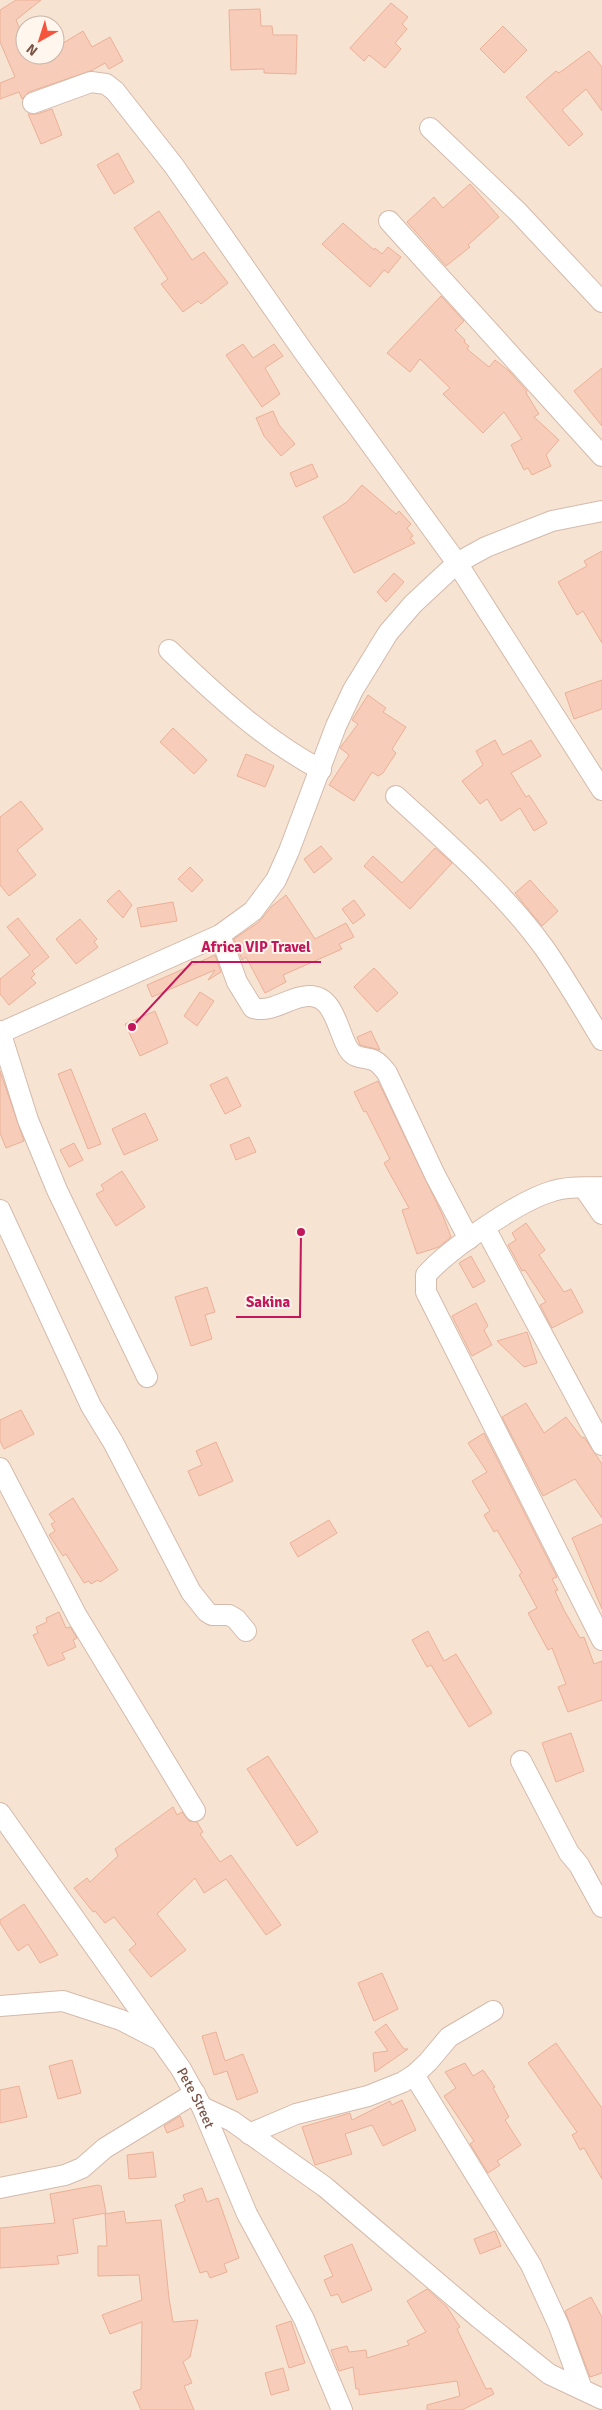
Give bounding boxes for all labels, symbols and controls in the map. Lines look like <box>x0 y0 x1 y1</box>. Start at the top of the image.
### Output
north arrow <box>15 15 65 65</box>
text: N <box>23 40 41 59</box>
callout: Africa VIP Travel <box>192 932 321 962</box>
text: Africa VIP Travel <box>201 938 311 956</box>
callout: Sakina <box>236 1287 300 1317</box>
text: Sakina <box>246 1293 290 1311</box>
street label: Pete Street <box>173 2064 218 2131</box>

